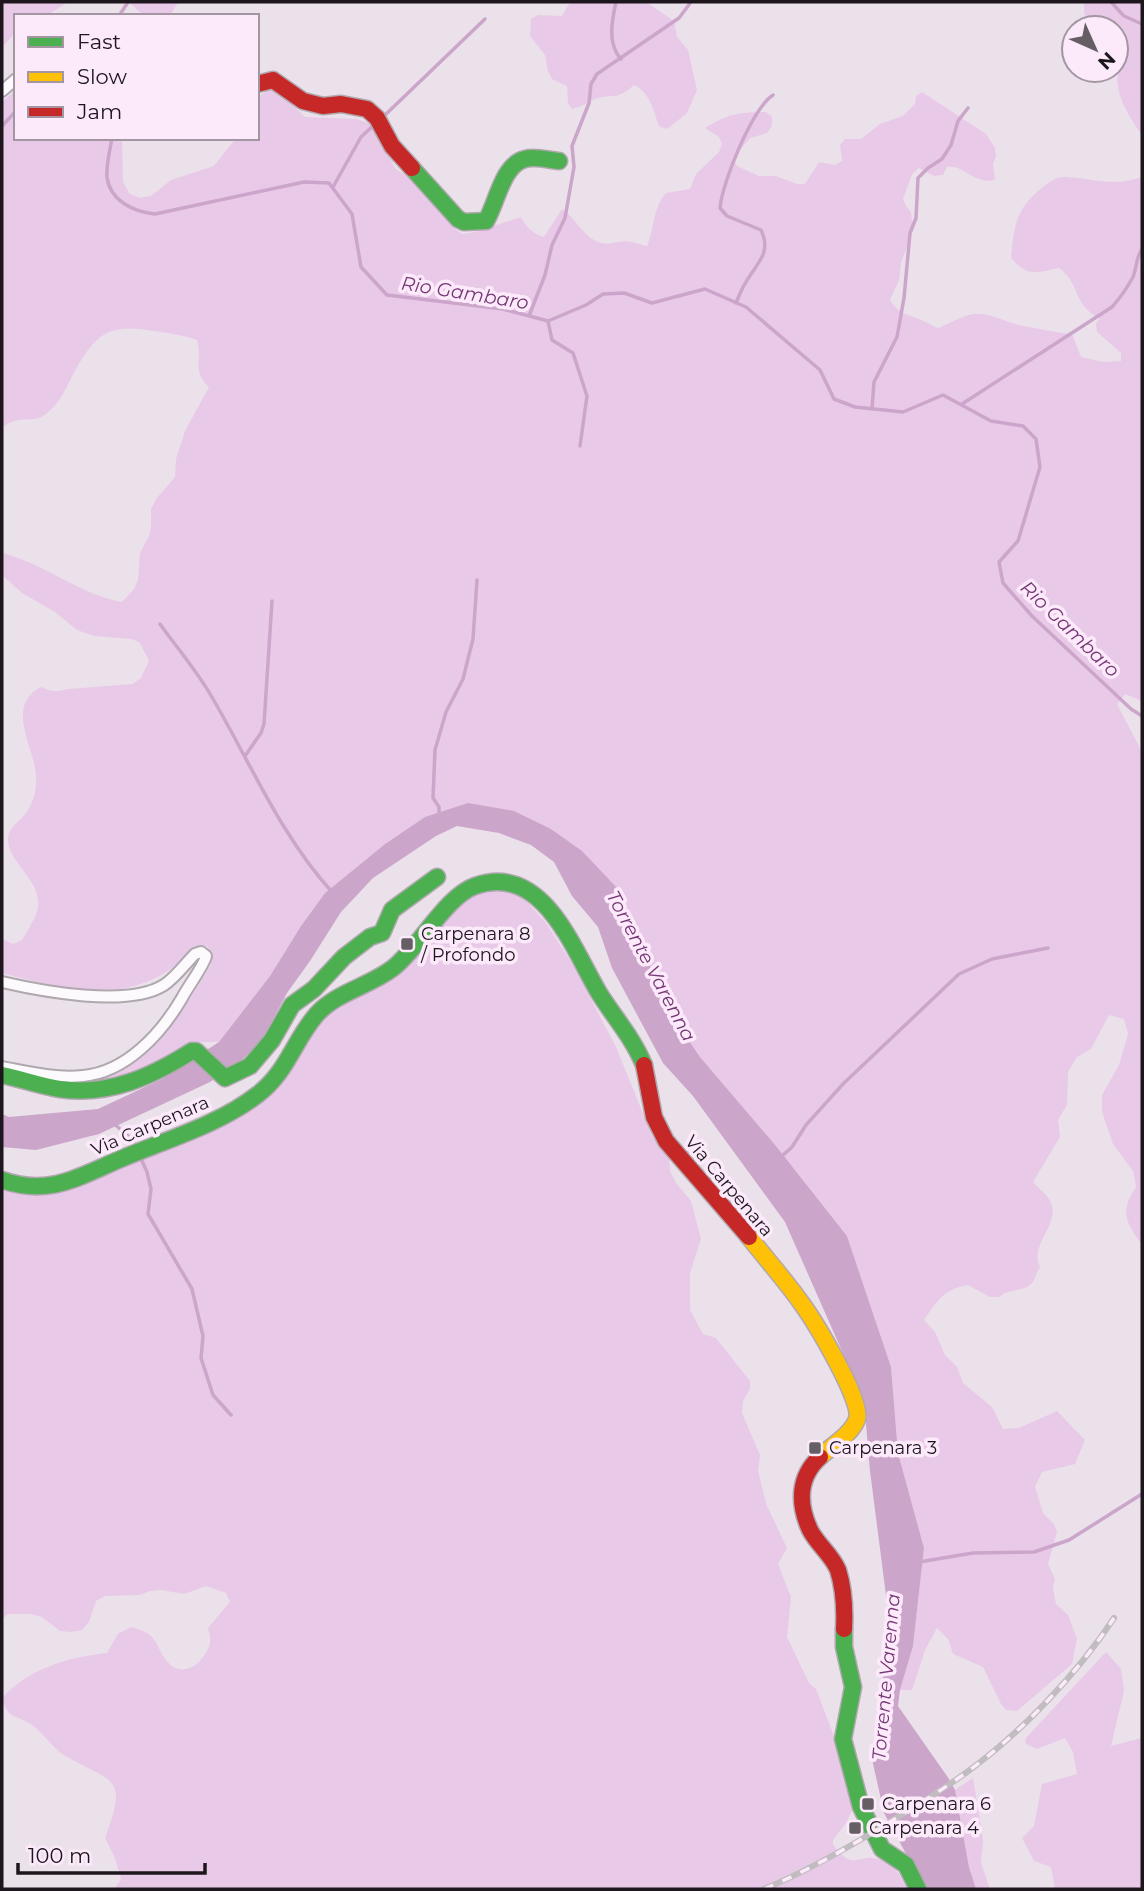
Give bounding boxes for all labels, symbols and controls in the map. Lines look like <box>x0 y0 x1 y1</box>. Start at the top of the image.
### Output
legend <box>14 14 259 140</box>
north arrow <box>1060 14 1130 84</box>
text: Fast <box>77 29 121 54</box>
text: N <box>1093 47 1120 74</box>
text: Slow <box>77 64 127 89</box>
text: Jam <box>76 99 122 124</box>
water label: Rio Gambaro <box>400 272 530 314</box>
water label: Rio Gambaro <box>1016 576 1124 682</box>
water label: Torrente Varenna <box>602 887 700 1045</box>
place label: Carpenara 8 / Profondo <box>420 923 531 966</box>
marker: Carpenara 8 / Profondo <box>399 936 415 952</box>
street label: Via Carpenara <box>88 1091 212 1161</box>
street label: Via Carpenara <box>680 1131 778 1241</box>
place label: Carpenara 3 <box>829 1437 937 1459</box>
marker: Carpenara 3 <box>807 1440 823 1456</box>
water label: Torrente Varenna <box>867 1593 905 1761</box>
place label: Carpenara 6 <box>882 1793 991 1815</box>
marker: Carpenara 6 <box>860 1796 876 1812</box>
place label: Carpenara 4 <box>869 1817 979 1839</box>
marker: Carpenara 4 <box>847 1820 863 1836</box>
scale bar <box>18 1832 205 1876</box>
text: 100 m <box>28 1843 91 1868</box>

